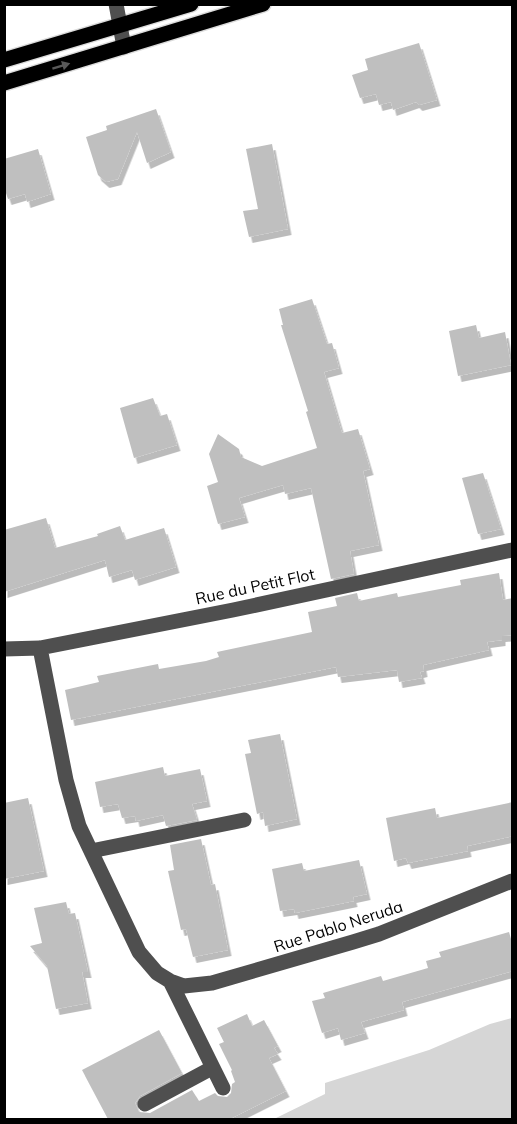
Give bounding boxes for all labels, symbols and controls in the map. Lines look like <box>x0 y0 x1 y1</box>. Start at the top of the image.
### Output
one-way arrow <box>52 61 70 70</box>
street label: Rue du Petit Flot <box>193 563 317 608</box>
street label: Rue Pablo Neruda <box>271 896 405 956</box>

